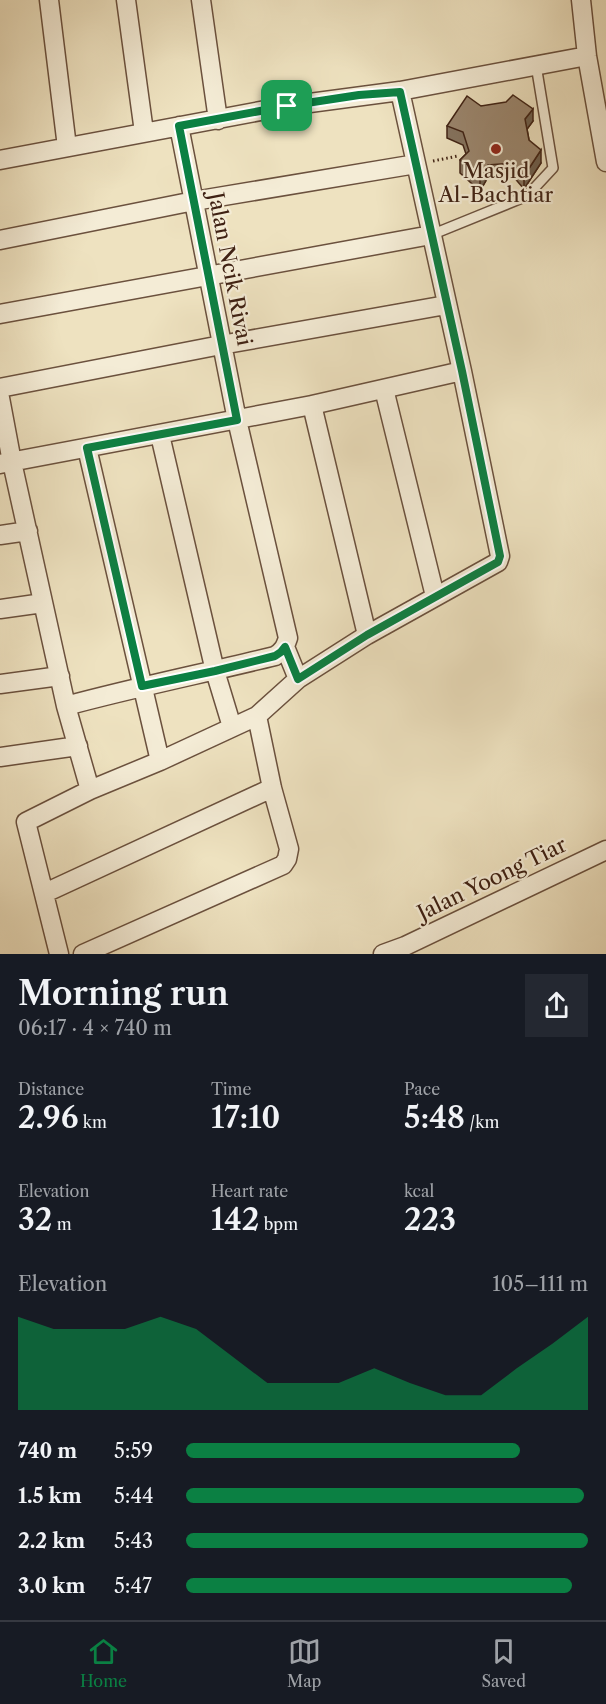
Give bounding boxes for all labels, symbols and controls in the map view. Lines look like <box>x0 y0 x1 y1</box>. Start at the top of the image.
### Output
pin <box>261 80 312 131</box>
icon: arrive <box>270 89 303 122</box>
marker: Masjid Al-Bachtiar <box>489 142 503 156</box>
place label: Masjid Al-Bachtiar <box>438 158 554 207</box>
street label: Jalan Ncik Rivai <box>203 187 258 348</box>
street label: Jalan Yoong Tiar <box>410 832 571 927</box>
text: Morning run <box>18 973 229 1014</box>
button: share <box>525 974 588 1037</box>
text: 06:17 · 4 × 740 m <box>18 1016 172 1040</box>
text: Distance <box>18 1079 84 1099</box>
text: Time <box>211 1079 251 1099</box>
text: Pace <box>404 1079 440 1099</box>
text: 2.96 <box>18 1099 79 1136</box>
text: 17:10 <box>211 1099 280 1136</box>
text: 5:48 <box>404 1099 465 1136</box>
text: km <box>79 1112 107 1132</box>
text: /km <box>465 1112 499 1132</box>
text: Elevation <box>18 1181 89 1201</box>
text: Heart rate <box>211 1181 288 1201</box>
text: kcal <box>404 1181 434 1201</box>
text: 32 <box>18 1201 52 1238</box>
text: 142 <box>211 1201 259 1238</box>
text: 223 <box>404 1201 456 1238</box>
text: m <box>52 1214 72 1234</box>
text: bpm <box>259 1214 298 1234</box>
text: Elevation <box>18 1272 107 1296</box>
text: 105–111 m <box>492 1272 588 1296</box>
text: 740 m <box>18 1439 77 1463</box>
text: 5:59 <box>114 1439 153 1463</box>
text: 1.5 km <box>18 1484 82 1508</box>
text: 5:44 <box>114 1484 154 1508</box>
text: 2.2 km <box>18 1529 85 1553</box>
text: 5:43 <box>114 1529 153 1553</box>
text: 3.0 km <box>18 1574 85 1598</box>
text: 5:47 <box>114 1574 152 1598</box>
tab: Home <box>80 1635 127 1691</box>
tab: Map <box>287 1635 321 1691</box>
tab: Saved <box>482 1635 526 1691</box>

